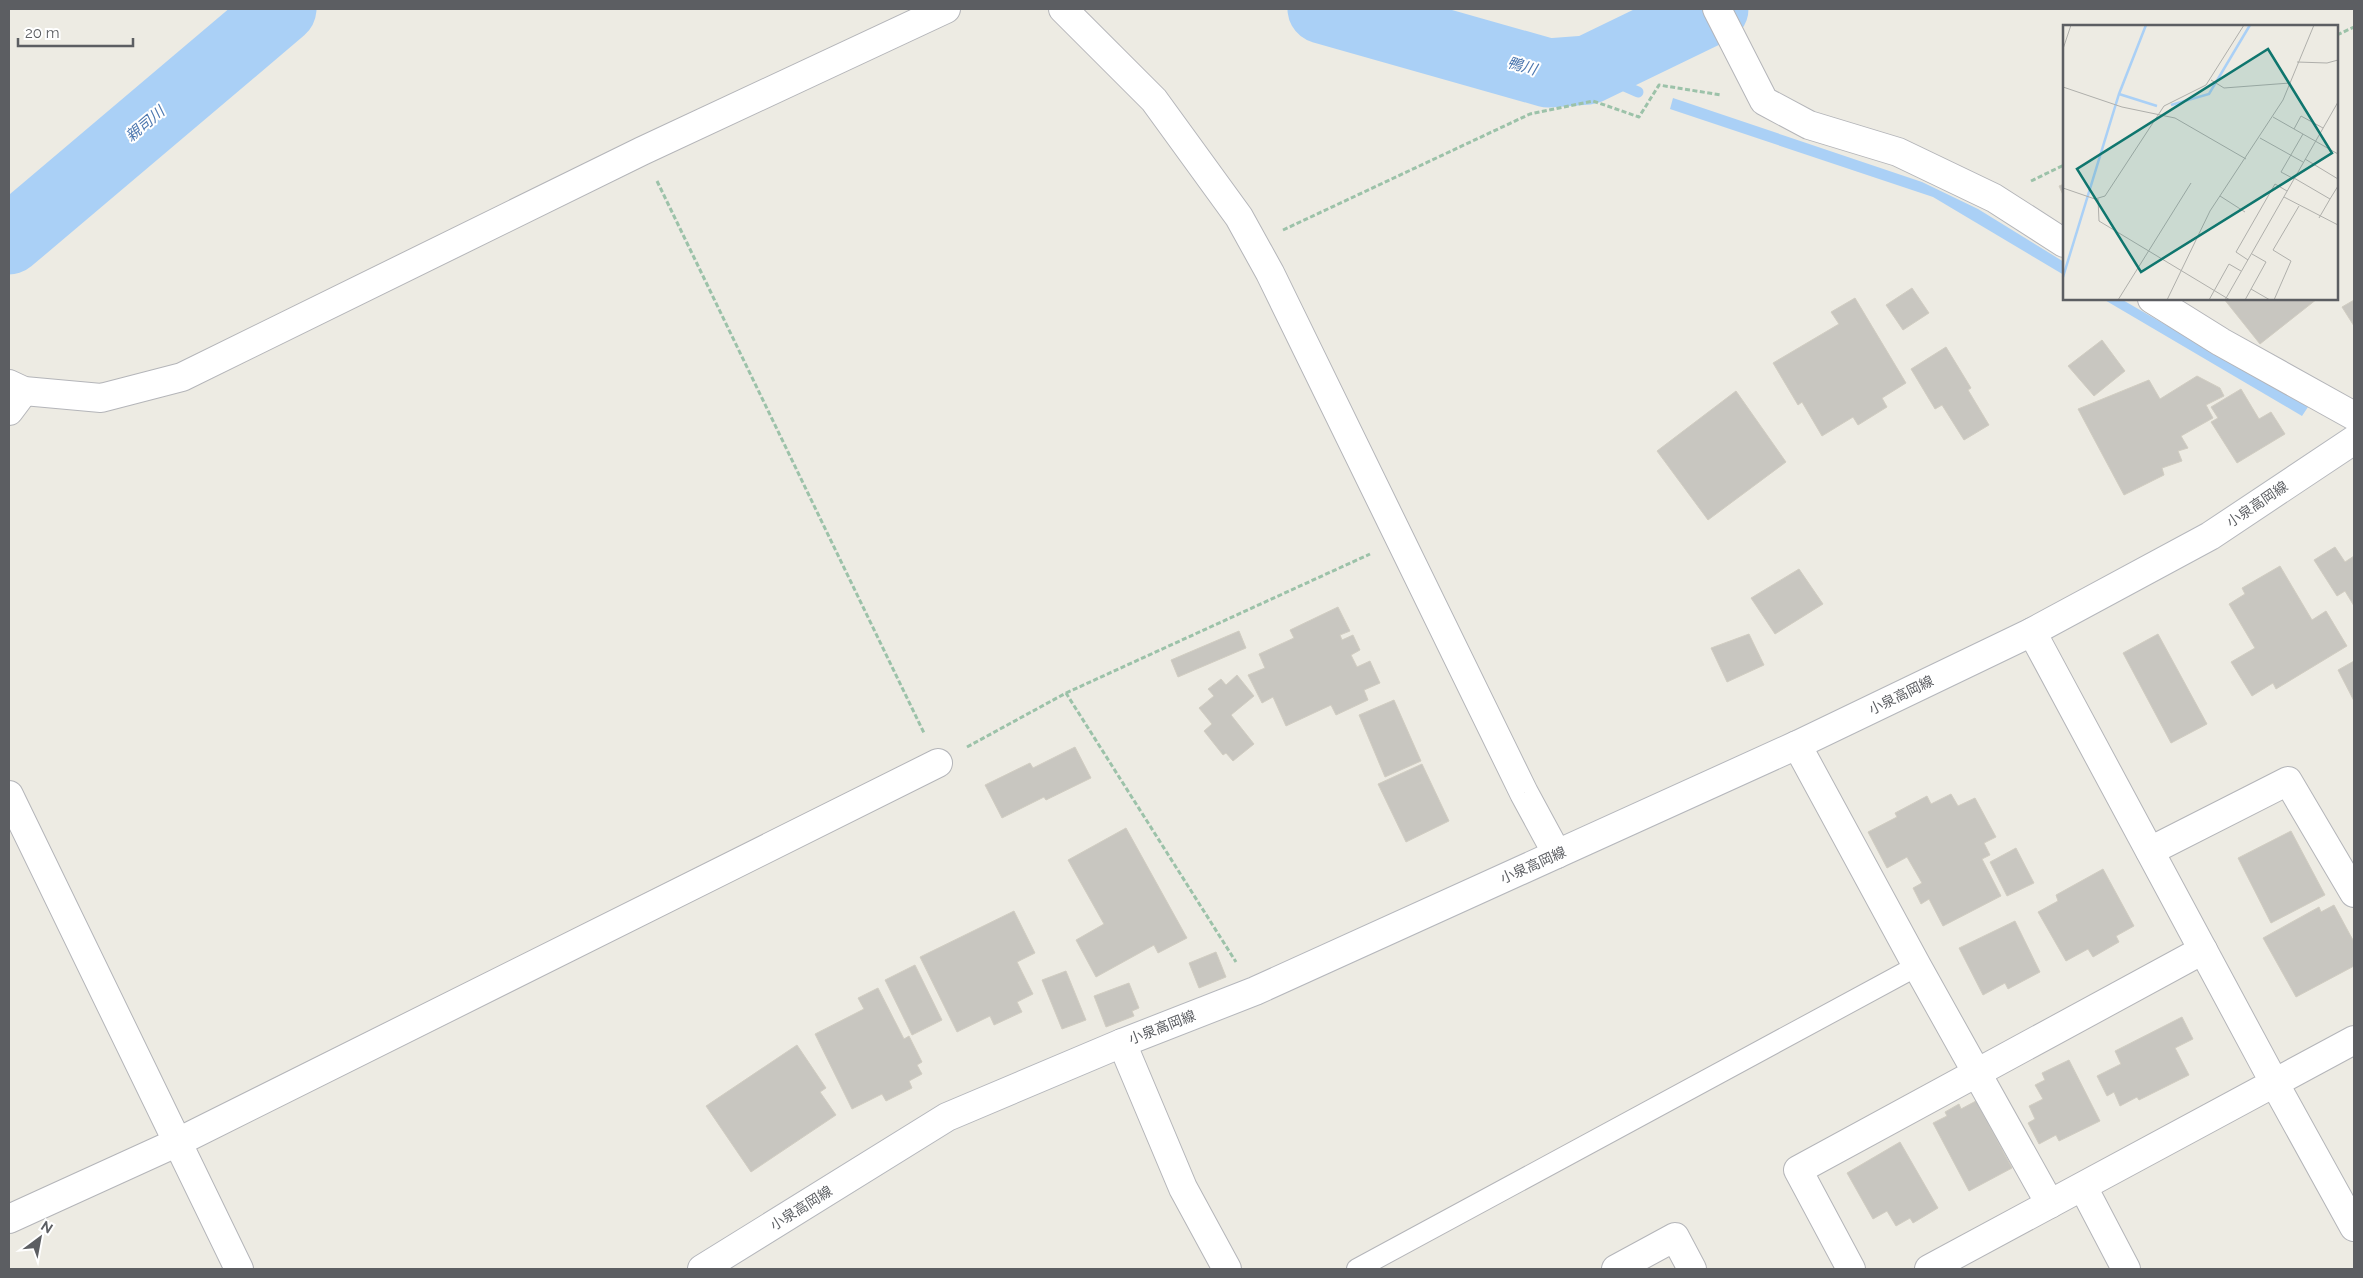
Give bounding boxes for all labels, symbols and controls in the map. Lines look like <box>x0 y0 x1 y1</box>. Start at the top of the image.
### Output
scale bar <box>18 15 132 47</box>
text: 20 m <box>25 24 60 42</box>
inset map <box>2063 25 2338 300</box>
water label: 鴨川 <box>1505 53 1541 79</box>
water label: 親司川 <box>122 101 170 145</box>
street label: 小泉高岡線 <box>2224 478 2290 530</box>
street label: 小泉高岡線 <box>1866 672 1936 718</box>
street label: 小泉高岡線 <box>1498 843 1568 887</box>
street label: 小泉高岡線 <box>1126 1007 1198 1047</box>
street label: 小泉高岡線 <box>767 1183 835 1233</box>
north arrow <box>15 1213 65 1263</box>
text: N <box>38 1217 56 1237</box>

